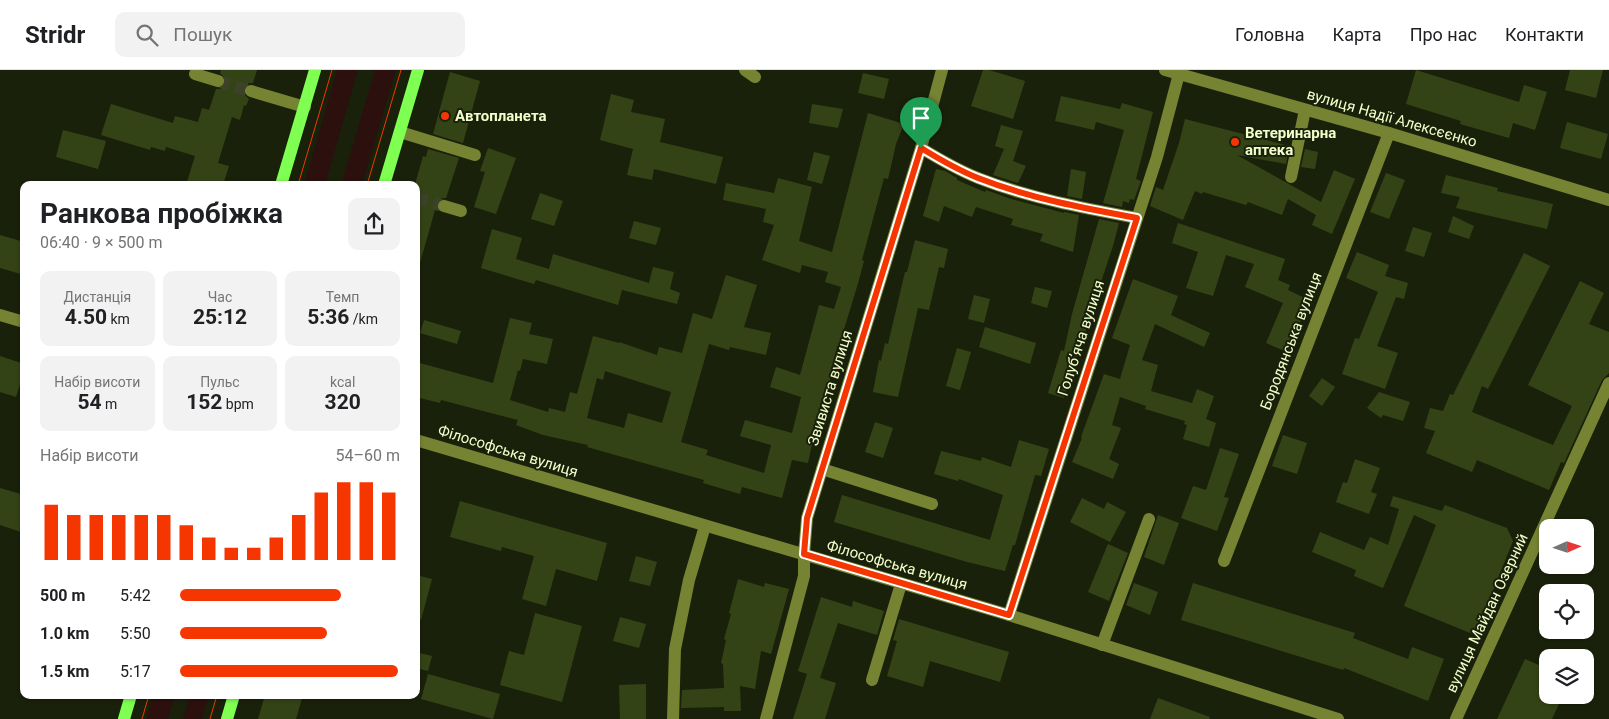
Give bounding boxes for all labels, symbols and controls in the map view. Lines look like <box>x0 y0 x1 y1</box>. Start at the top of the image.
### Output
search box <box>115 12 465 57</box>
text: Stridr <box>25 21 85 49</box>
icon: search <box>133 21 161 49</box>
text: Пошук <box>173 23 232 46</box>
text: Головна <box>1235 24 1305 45</box>
text: Карта <box>1333 24 1382 45</box>
text: Про нас <box>1410 24 1477 45</box>
text: Контакти <box>1505 24 1584 45</box>
street label: вулиця Надії Алексєєнко <box>1305 85 1479 151</box>
pin <box>900 97 942 148</box>
icon: arrive <box>907 104 935 132</box>
place label: Автопланета <box>455 107 546 125</box>
marker: Автопланета <box>439 110 451 122</box>
place label: Ветеринарна аптека <box>1245 124 1336 159</box>
marker: Ветеринарна аптека <box>1229 136 1241 148</box>
text: Ранкова пробіжка <box>40 197 283 230</box>
button: share <box>348 198 400 250</box>
text: 06:40 · 9 × 500 m <box>40 233 162 252</box>
street label: Бородянська вулиця <box>1256 270 1326 412</box>
street label: Голубʼяча вулиця <box>1054 278 1108 398</box>
text: Дистанція <box>64 289 131 305</box>
text: Час <box>208 289 232 305</box>
text: Темп <box>326 289 359 305</box>
text: 4.50 <box>65 305 107 329</box>
text: 25:12 <box>193 305 247 329</box>
text: 5:36 <box>307 305 349 329</box>
text: km <box>107 311 130 327</box>
text: /km <box>349 311 378 327</box>
street label: Звивиста вулиця <box>804 328 856 448</box>
text: Набір висоти <box>54 374 140 390</box>
text: Пульс <box>200 374 240 390</box>
text: kcal <box>330 374 355 390</box>
text: 54 <box>77 390 102 414</box>
text: 152 <box>186 390 222 414</box>
text: 320 <box>325 390 361 414</box>
text: m <box>102 396 117 412</box>
text: bpm <box>222 396 254 412</box>
street label: Філософська вулиця <box>436 421 580 481</box>
text: Набір висоти <box>40 446 138 465</box>
text: 54–60 m <box>336 446 400 465</box>
north arrow <box>1539 519 1594 574</box>
map controls <box>1539 519 1594 704</box>
street label: вулиця Майдан Озерний <box>1442 531 1532 695</box>
street label: Філософська вулиця <box>825 536 969 594</box>
button: locate <box>1539 584 1594 639</box>
text: 500 m <box>40 586 85 605</box>
text: 5:42 <box>120 586 151 605</box>
text: 1.0 km <box>40 624 89 643</box>
text: 5:50 <box>120 624 151 643</box>
button: layers <box>1539 649 1594 704</box>
text: 1.5 km <box>40 662 89 681</box>
text: 5:17 <box>120 662 151 681</box>

